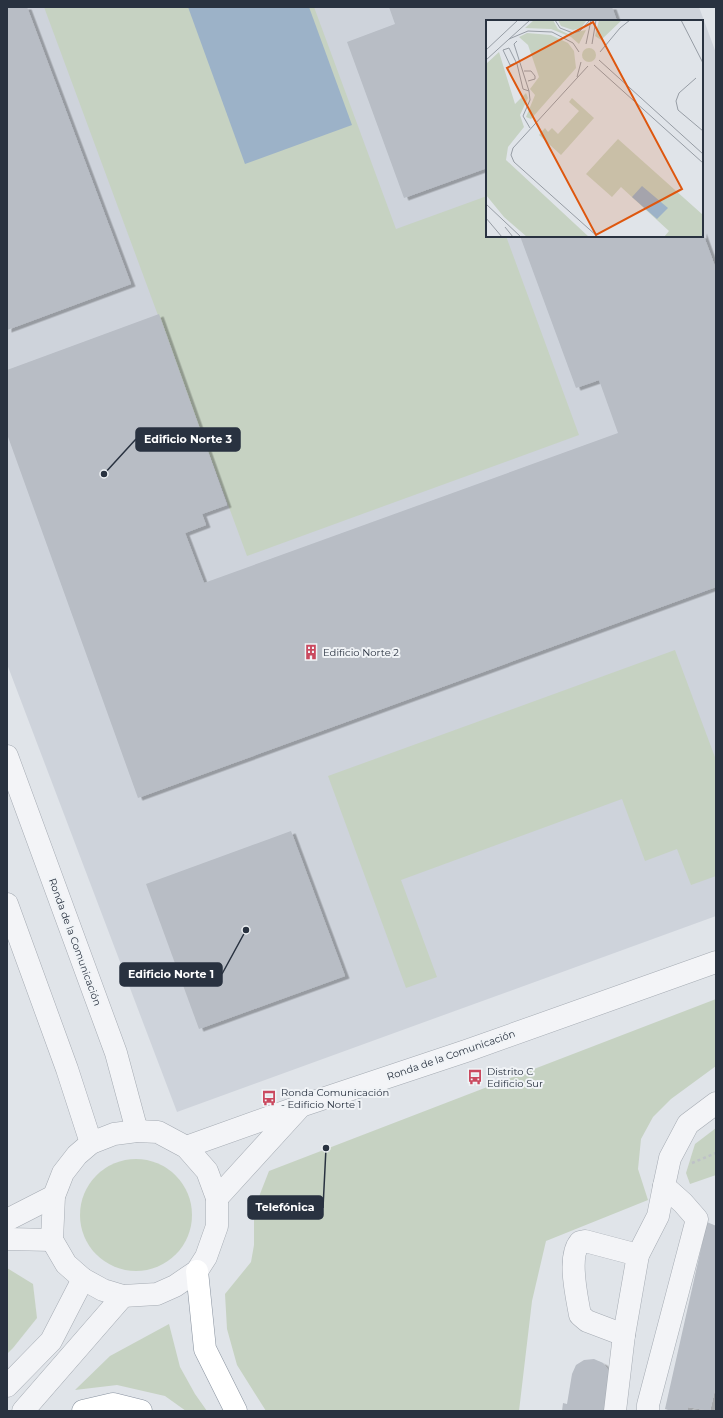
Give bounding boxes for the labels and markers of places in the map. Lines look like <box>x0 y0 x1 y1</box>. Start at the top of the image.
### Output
callout: Edificio Norte 3 <box>136 428 240 451</box>
building icon: Edificio Norte 2 <box>302 643 320 661</box>
place label: Edificio Norte 2 <box>323 646 399 659</box>
callout: Edificio Norte 1 <box>120 963 222 986</box>
place label: Distrito C Edificio Sur <box>487 1065 543 1090</box>
bus stop icon: Distrito C Edificio Sur <box>466 1068 484 1086</box>
place label: Ronda Comunicación - Edificio Norte 1 <box>281 1086 389 1111</box>
bus stop icon: Ronda Comunicación - Edificio Norte 1 <box>260 1089 278 1107</box>
callout: Telefónica <box>248 1196 323 1219</box>

